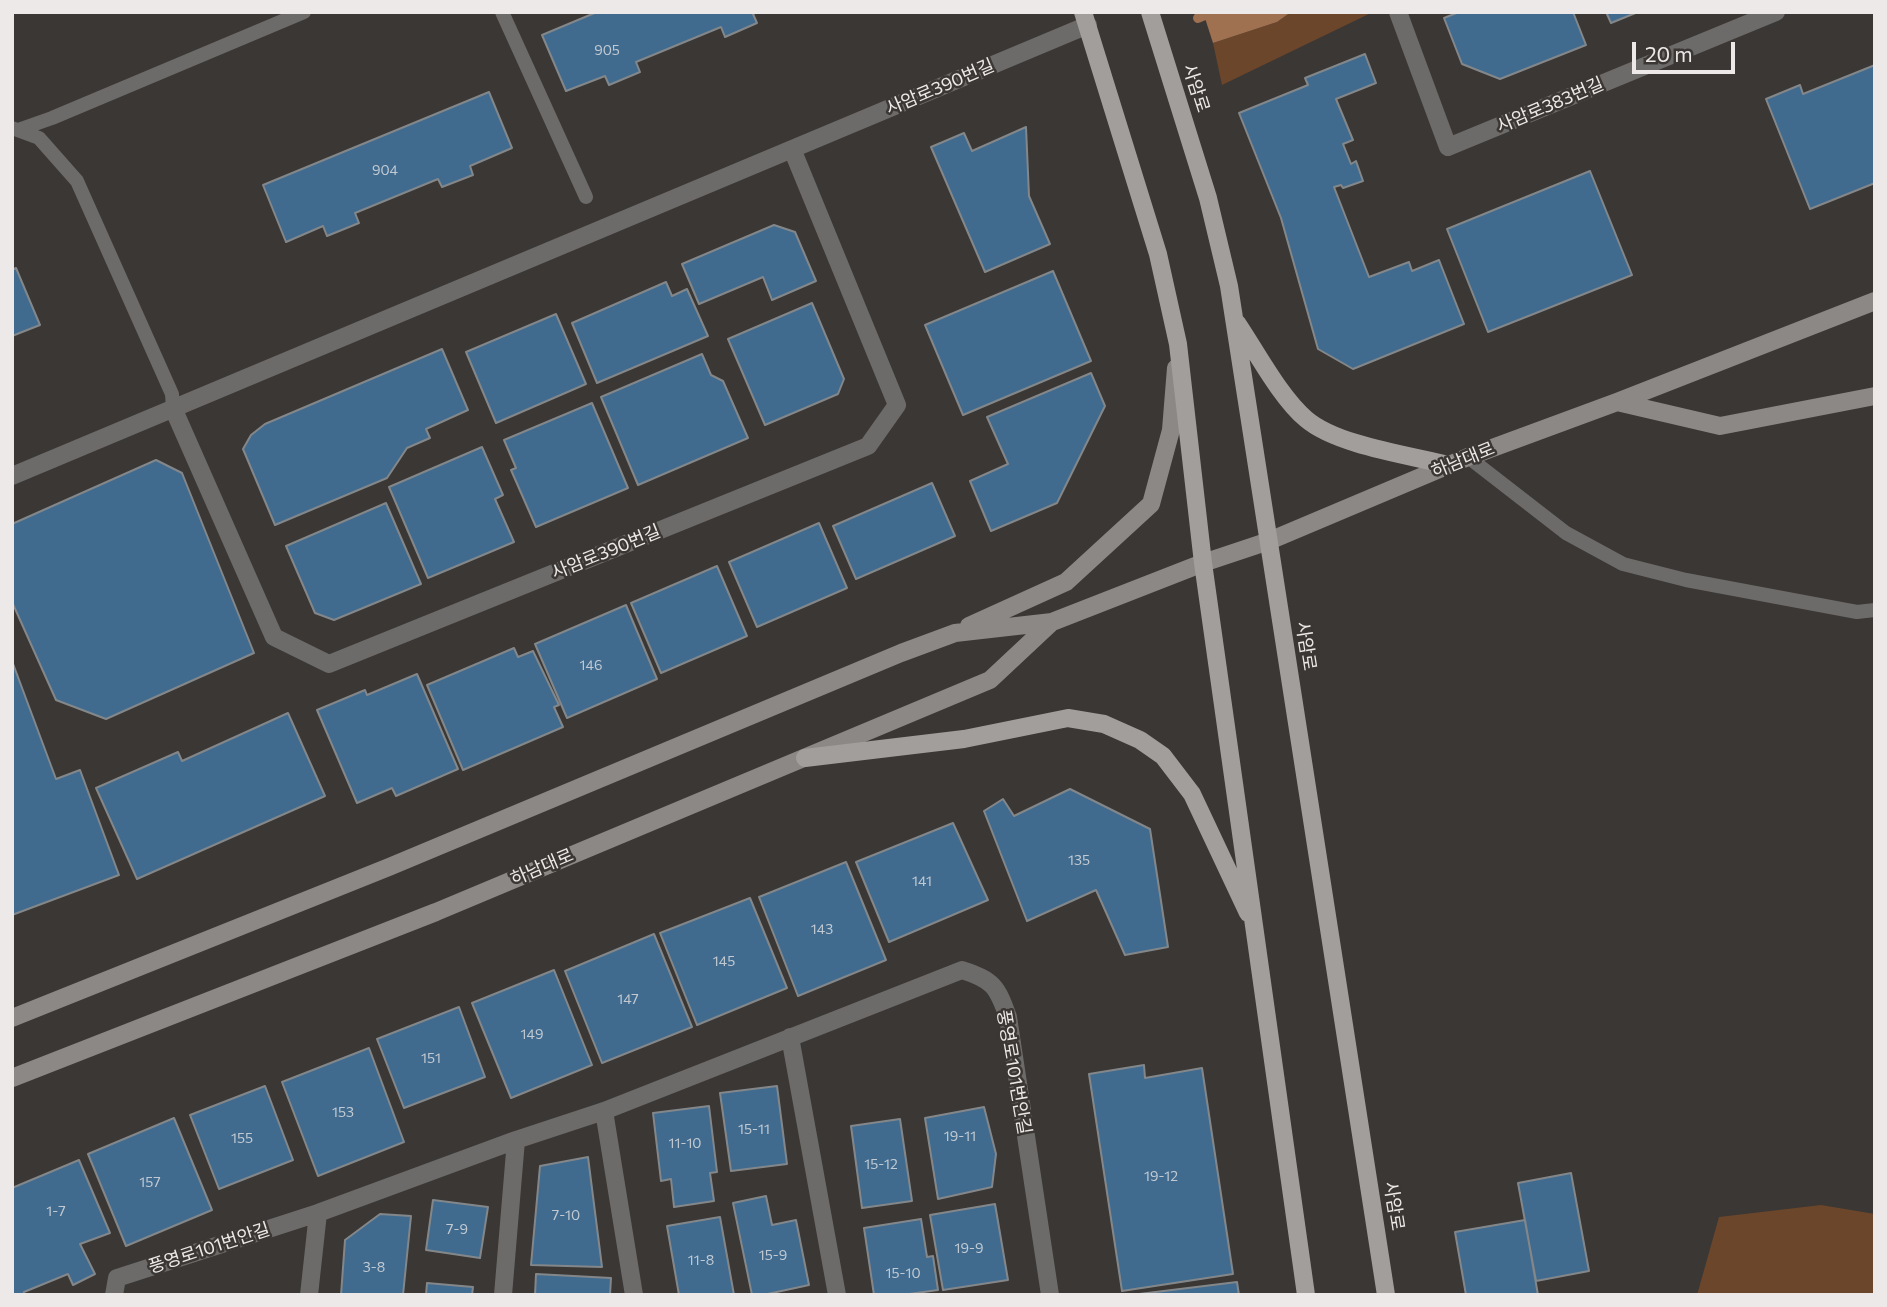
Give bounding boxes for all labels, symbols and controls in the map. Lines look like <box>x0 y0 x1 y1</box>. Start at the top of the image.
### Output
scale bar <box>1635 28 1738 72</box>
text: 20 m <box>1645 41 1693 66</box>
house number: 905 <box>594 42 620 58</box>
street label: 사암로390번길 <box>883 54 997 120</box>
street label: 사암로 <box>1178 61 1214 115</box>
street label: 사암로383번길 <box>1493 73 1607 137</box>
house number: 904 <box>372 162 398 178</box>
street label: 하남대로 <box>1428 438 1498 482</box>
street label: 사암로390번길 <box>548 520 664 584</box>
street label: 사암로 <box>1291 620 1321 672</box>
house number: 146 <box>580 657 602 673</box>
street label: 하남대로 <box>507 844 577 890</box>
house number: 135 <box>1068 852 1090 868</box>
house number: 141 <box>912 873 932 889</box>
house number: 143 <box>811 921 833 937</box>
house number: 145 <box>713 953 735 969</box>
house number: 147 <box>617 991 639 1007</box>
street label: 풍영로101번안길 <box>992 1008 1036 1136</box>
house number: 149 <box>521 1026 543 1042</box>
house number: 151 <box>421 1050 441 1066</box>
house number: 153 <box>332 1104 354 1120</box>
house number: 15-11 <box>738 1121 770 1137</box>
house number: 19-11 <box>944 1128 976 1144</box>
house number: 155 <box>231 1130 253 1146</box>
house number: 11-10 <box>668 1135 702 1151</box>
house number: 15-12 <box>864 1156 898 1172</box>
house number: 19-12 <box>1144 1168 1178 1184</box>
house number: 157 <box>139 1174 161 1190</box>
street label: 사암로 <box>1379 1180 1409 1232</box>
house number: 1-7 <box>46 1203 66 1219</box>
house number: 7-10 <box>552 1207 580 1223</box>
street label: 풍영로101번안길 <box>146 1218 272 1278</box>
house number: 7-9 <box>446 1221 468 1237</box>
house number: 19-9 <box>955 1240 983 1256</box>
house number: 15-9 <box>759 1247 787 1263</box>
house number: 11-8 <box>688 1252 714 1268</box>
house number: 3-8 <box>363 1259 385 1275</box>
house number: 15-10 <box>885 1265 921 1281</box>

